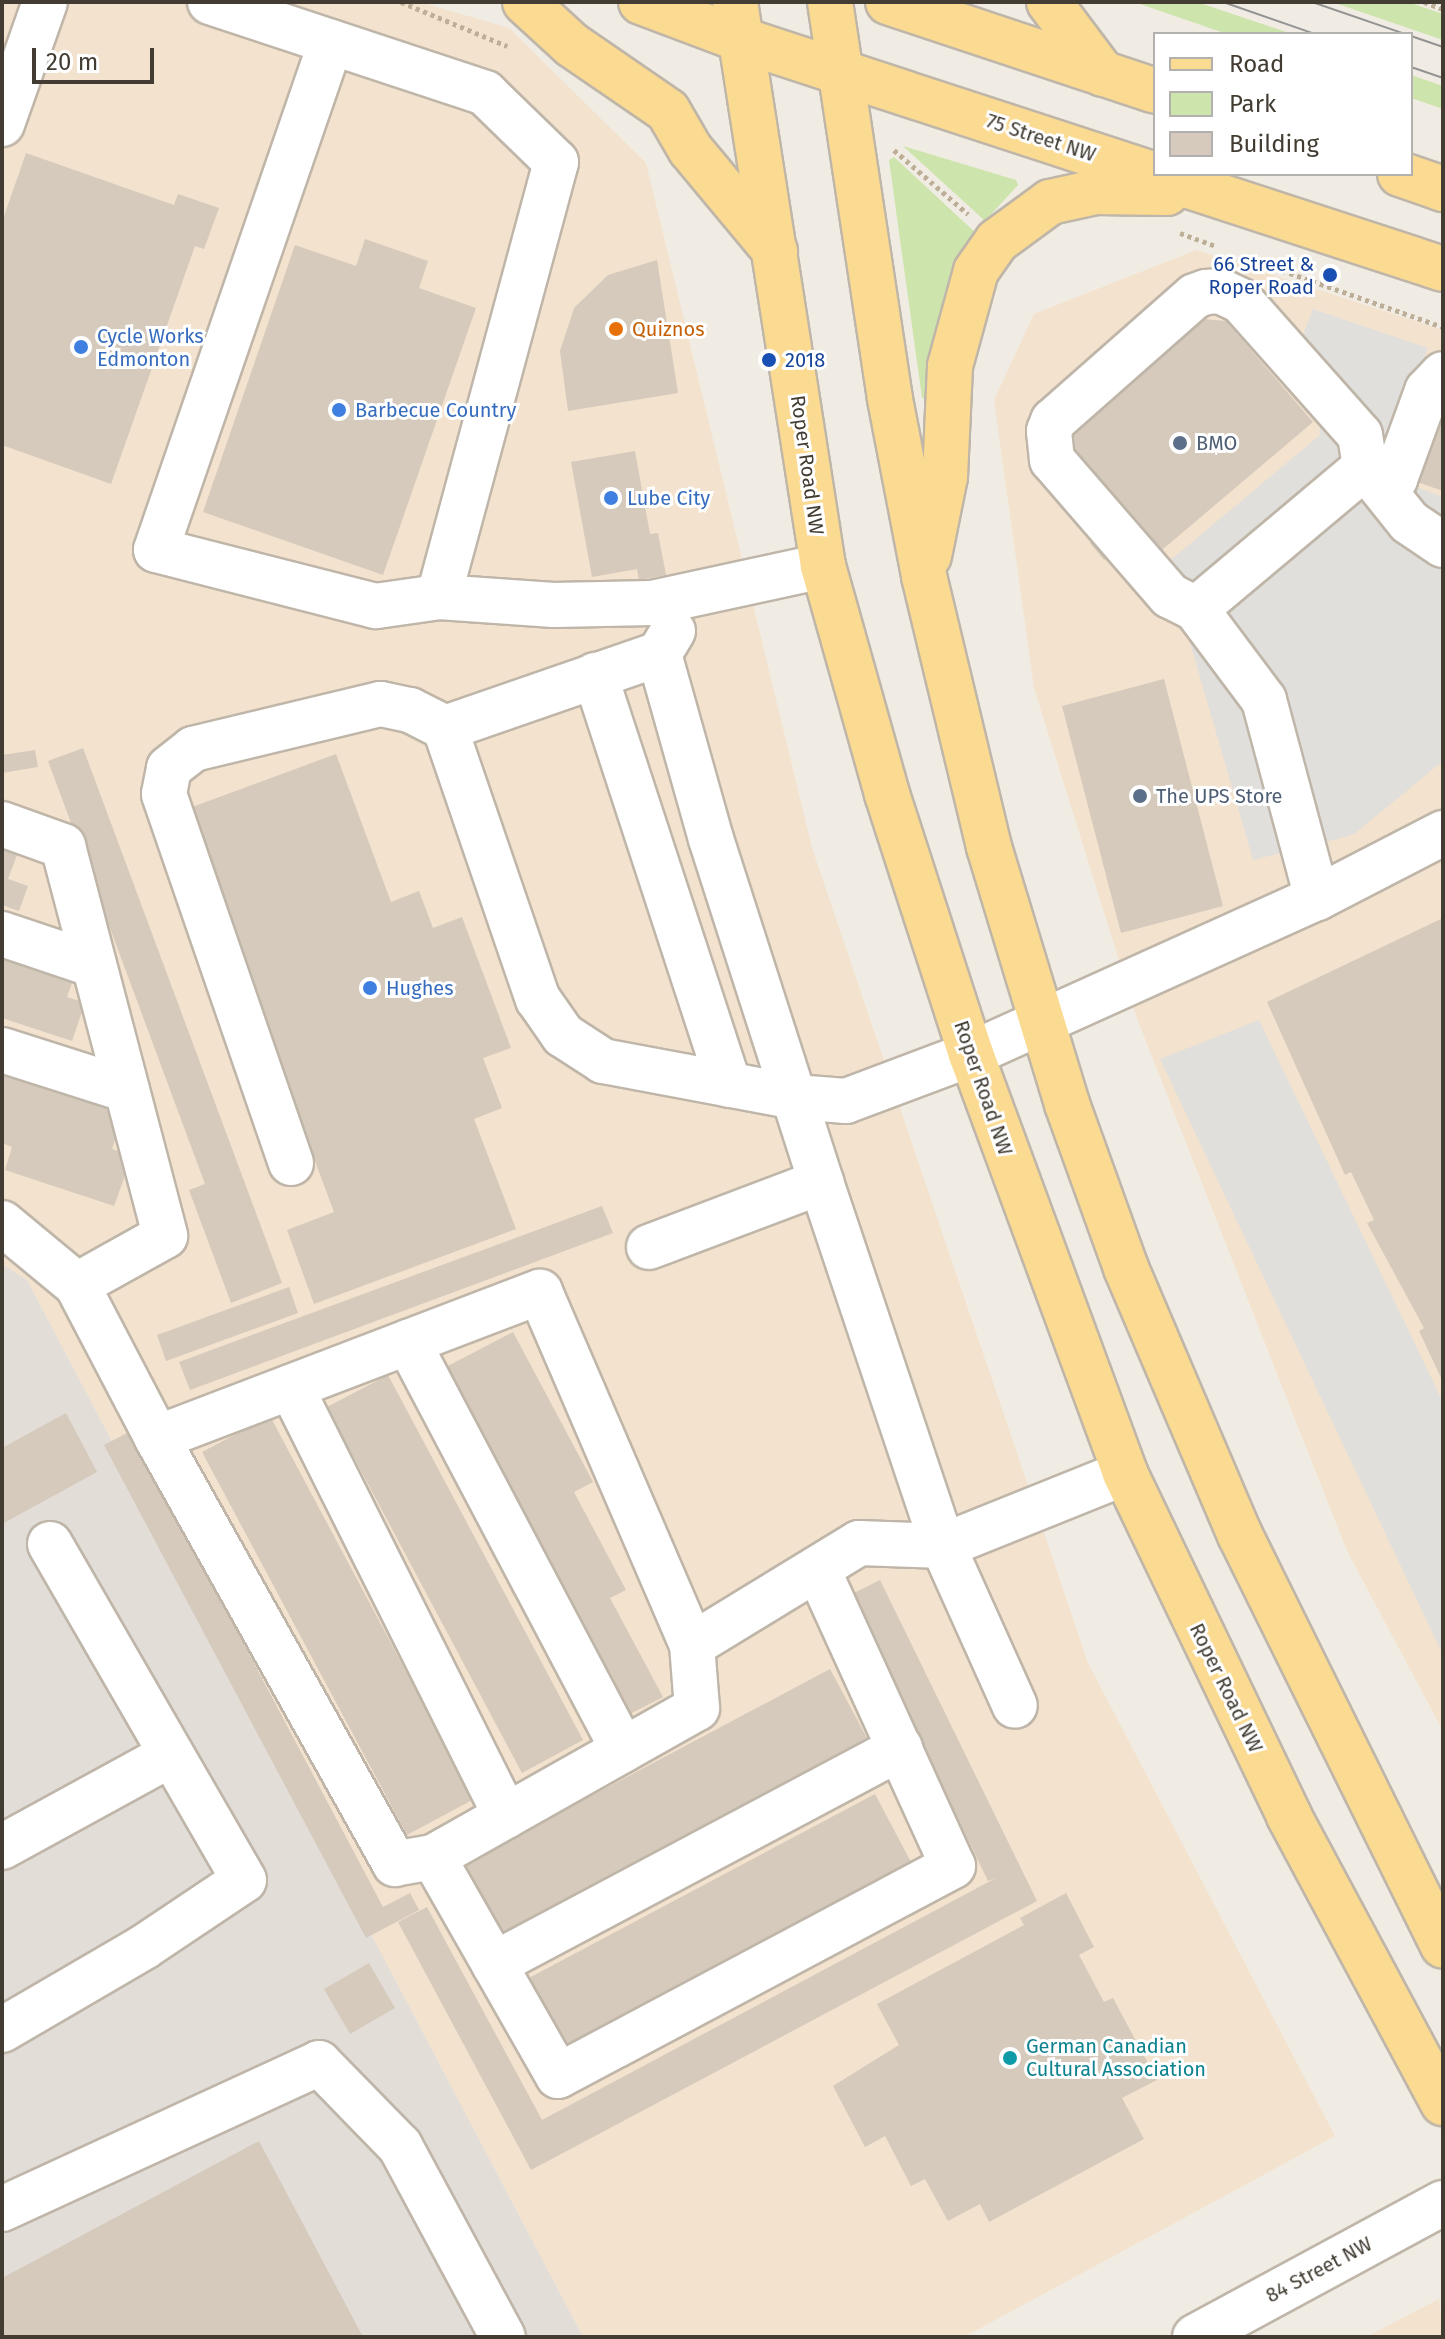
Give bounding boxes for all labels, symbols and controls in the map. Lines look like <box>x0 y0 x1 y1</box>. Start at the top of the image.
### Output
scale bar <box>36 32 158 82</box>
legend <box>1153 32 1413 176</box>
text: 20 m <box>46 48 98 76</box>
text: Road <box>1229 50 1284 78</box>
text: Park <box>1229 90 1276 118</box>
street label: 75 Street NW <box>983 109 1099 167</box>
text: Building <box>1229 130 1319 158</box>
place label: 66 Street & Roper Road <box>1209 252 1314 299</box>
marker: 66 Street & Roper Road <box>1321 266 1339 284</box>
place label: Quiznos <box>632 317 705 341</box>
marker: Quiznos <box>607 320 625 338</box>
place label: Cycle Works Edmonton <box>97 324 204 371</box>
marker: Cycle Works Edmonton <box>72 338 90 356</box>
place label: 2018 <box>785 348 825 372</box>
marker: 2018 <box>760 351 778 369</box>
street label: Roper Road NW <box>785 394 829 536</box>
place label: Barbecue Country <box>355 398 516 422</box>
marker: Barbecue Country <box>330 401 348 419</box>
place label: BMO <box>1196 431 1237 455</box>
marker: BMO <box>1171 434 1189 452</box>
place label: Lube City <box>627 486 710 510</box>
marker: Lube City <box>602 489 620 507</box>
place label: The UPS Store <box>1156 784 1282 808</box>
marker: The UPS Store <box>1131 787 1149 805</box>
place label: Hughes <box>386 976 454 1000</box>
marker: Hughes <box>361 979 379 997</box>
street label: Roper Road NW <box>949 1017 1017 1159</box>
street label: Roper Road NW <box>1184 1619 1268 1757</box>
place label: German Canadian Cultural Association <box>1026 2034 1206 2081</box>
marker: German Canadian Cultural Association <box>1001 2049 1019 2067</box>
street label: 84 Street NW <box>1262 2232 1376 2308</box>

